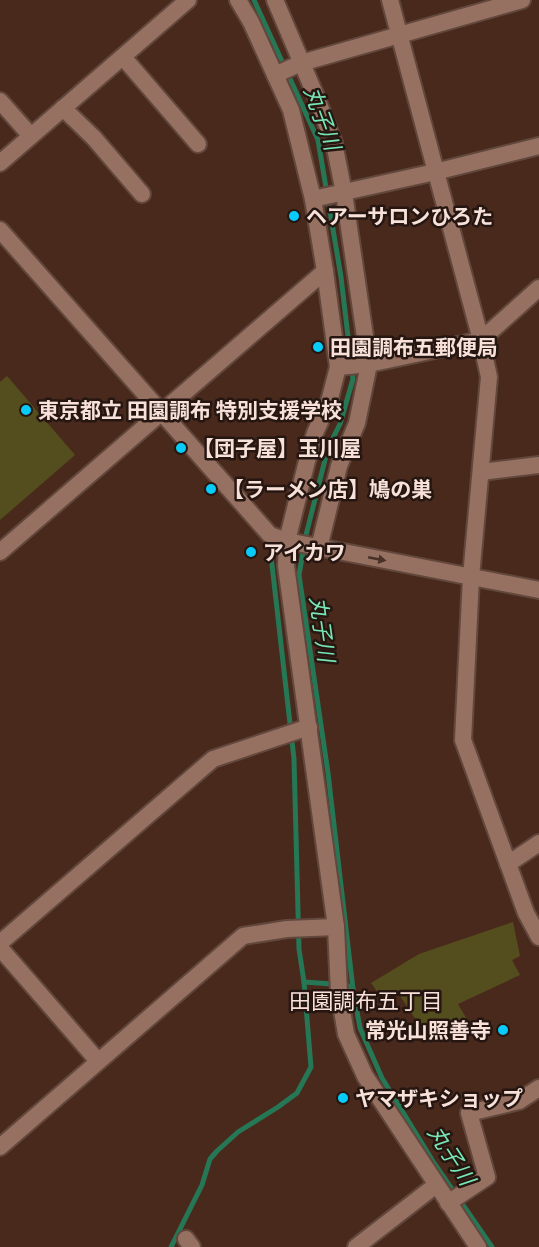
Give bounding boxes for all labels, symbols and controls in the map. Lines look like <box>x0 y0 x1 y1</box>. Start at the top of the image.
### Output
water label: 丸子川 <box>300 83 347 155</box>
place label: ヘアーサロンひろた <box>306 204 493 228</box>
marker: ヘアーサロンひろた <box>287 209 301 223</box>
place label: 田園調布五郵便局 <box>330 335 498 359</box>
marker: 田園調布五郵便局 <box>311 340 325 354</box>
place label: 東京都立 田園調布 特別支援学校 <box>38 398 342 422</box>
marker: 東京都立 田園調布 特別支援学校 <box>19 403 33 417</box>
place label: 【団子屋】玉川屋 <box>193 436 361 460</box>
marker: 【団子屋】玉川屋 <box>174 441 188 455</box>
place label: 【ラーメン店】鳩の巣 <box>223 477 432 501</box>
marker: 【ラーメン店】鳩の巣 <box>204 482 218 496</box>
place label: アイカワ <box>263 540 346 564</box>
marker: アイカワ <box>244 545 258 559</box>
one-way arrow <box>368 555 387 564</box>
water label: 丸子川 <box>306 595 340 665</box>
district label: 田園調布五丁目 <box>289 988 443 1013</box>
place label: 常光山照善寺 <box>365 1018 491 1042</box>
marker: 常光山照善寺 <box>496 1023 510 1037</box>
place label: ヤマザキショップ <box>355 1086 523 1110</box>
marker: ヤマザキショップ <box>336 1091 350 1105</box>
water label: 丸子川 <box>424 1121 482 1191</box>

